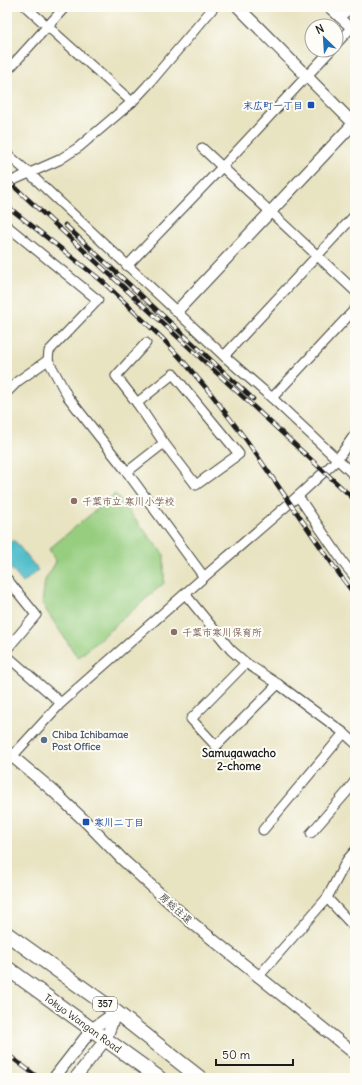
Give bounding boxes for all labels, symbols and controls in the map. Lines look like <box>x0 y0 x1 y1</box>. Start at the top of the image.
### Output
north arrow <box>304 18 344 58</box>
text: N <box>313 21 326 37</box>
place label: 末広町一丁目 <box>243 99 303 112</box>
marker: 末広町一丁目 <box>306 100 316 110</box>
place label: 千葉市立 寒川小学校 <box>82 495 174 508</box>
marker: 千葉市立 寒川小学校 <box>69 496 79 506</box>
place label: 千葉市寒川保育所 <box>182 626 262 639</box>
marker: 千葉市寒川保育所 <box>169 627 179 637</box>
place label: Chiba Ichibamae Post Office <box>52 728 129 753</box>
marker: Chiba Ichibamae Post Office <box>39 735 49 745</box>
district label: Samugawacho 2-chome <box>202 746 276 773</box>
place label: 寒川二丁目 <box>94 816 144 829</box>
marker: 寒川二丁目 <box>81 817 91 827</box>
street label: 房総往還 <box>156 890 195 927</box>
street label: Tokyo Wangan Road <box>42 991 124 1056</box>
road number: 357 <box>93 997 117 1011</box>
scale bar <box>216 1041 293 1067</box>
text: 50 m <box>222 1047 251 1062</box>

